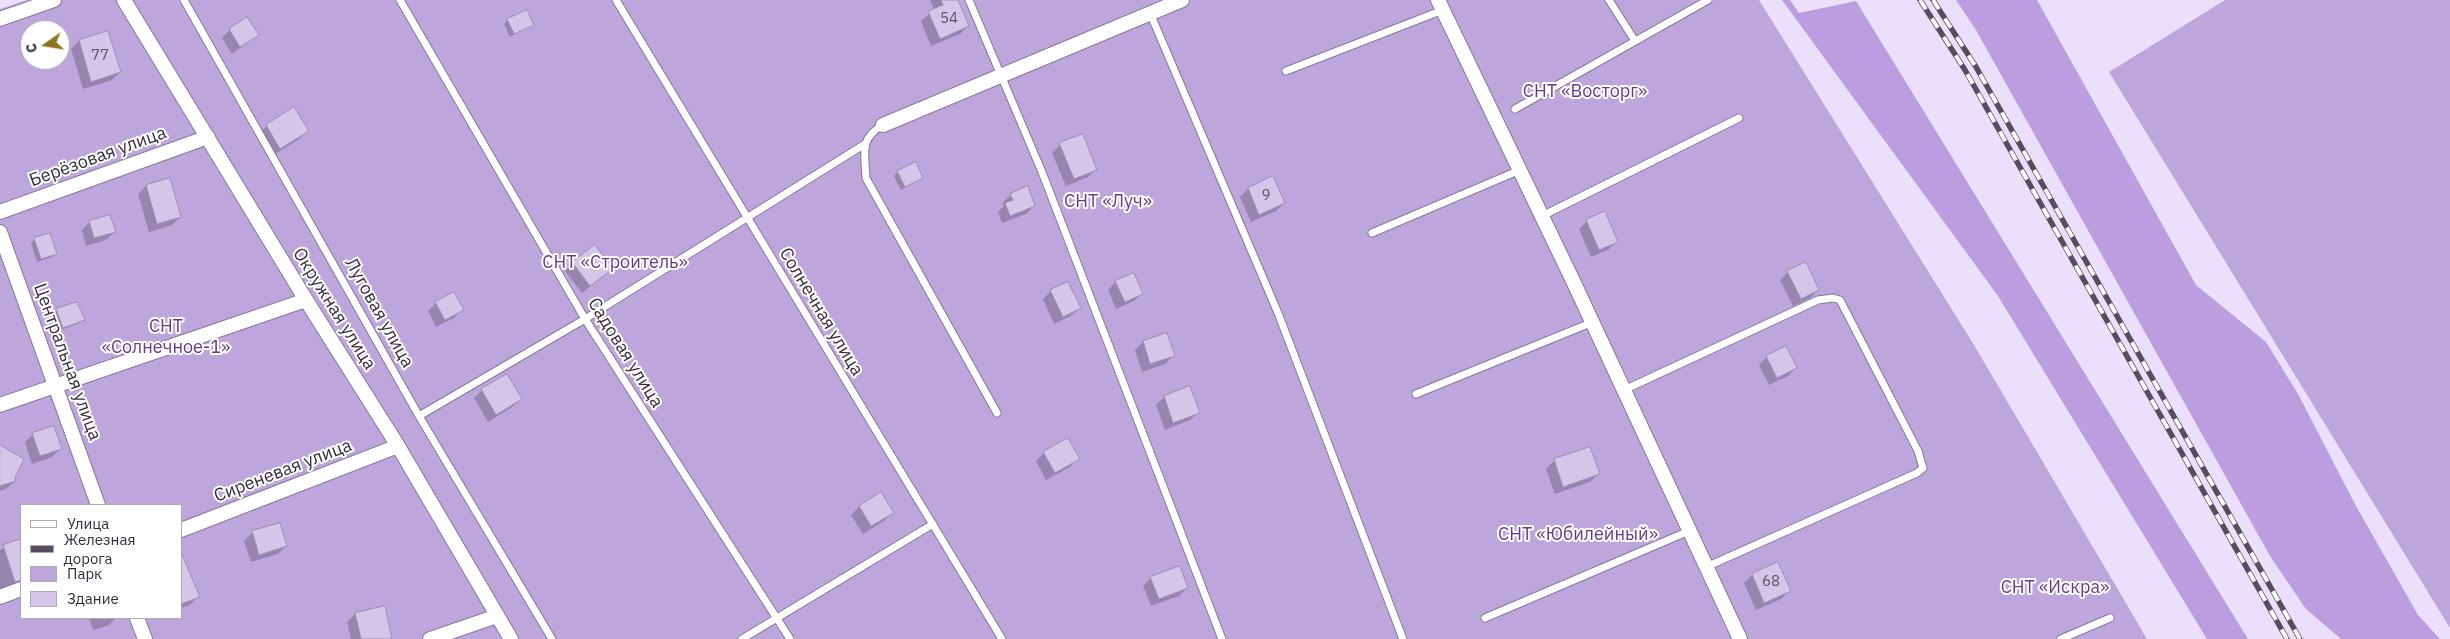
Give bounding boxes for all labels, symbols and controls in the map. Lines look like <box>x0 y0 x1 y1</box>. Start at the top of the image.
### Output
house number: 54 <box>940 10 958 28</box>
north arrow <box>20 20 70 70</box>
text: С <box>22 42 41 55</box>
house number: 77 <box>91 47 109 65</box>
park label: СНТ «Восторг» <box>1523 81 1647 103</box>
street label: Берёзовая улица <box>27 122 169 192</box>
house number: 9 <box>1262 187 1270 205</box>
park label: СНТ «Луч» <box>1064 191 1152 213</box>
street label: Окружная улица <box>288 244 380 374</box>
street label: Солнечная улица <box>774 244 868 380</box>
park label: СНТ «Строитель» <box>542 252 688 274</box>
street label: Луговая улица <box>340 254 418 372</box>
street label: Центральная улица <box>29 280 105 444</box>
street label: Садовая улица <box>583 294 667 412</box>
park label: СНТ «Солнечное-1» <box>102 316 230 358</box>
street label: Сиреневая улица <box>211 435 355 507</box>
legend <box>20 504 182 619</box>
text: Улица <box>67 514 109 533</box>
park label: СНТ «Юбилейный» <box>1498 524 1658 546</box>
text: Железная дорога <box>64 530 135 568</box>
text: Парк <box>67 564 102 583</box>
house number: 68 <box>1762 573 1780 591</box>
park label: СНТ «Искра» <box>2001 577 2109 599</box>
text: Здание <box>67 589 119 608</box>

